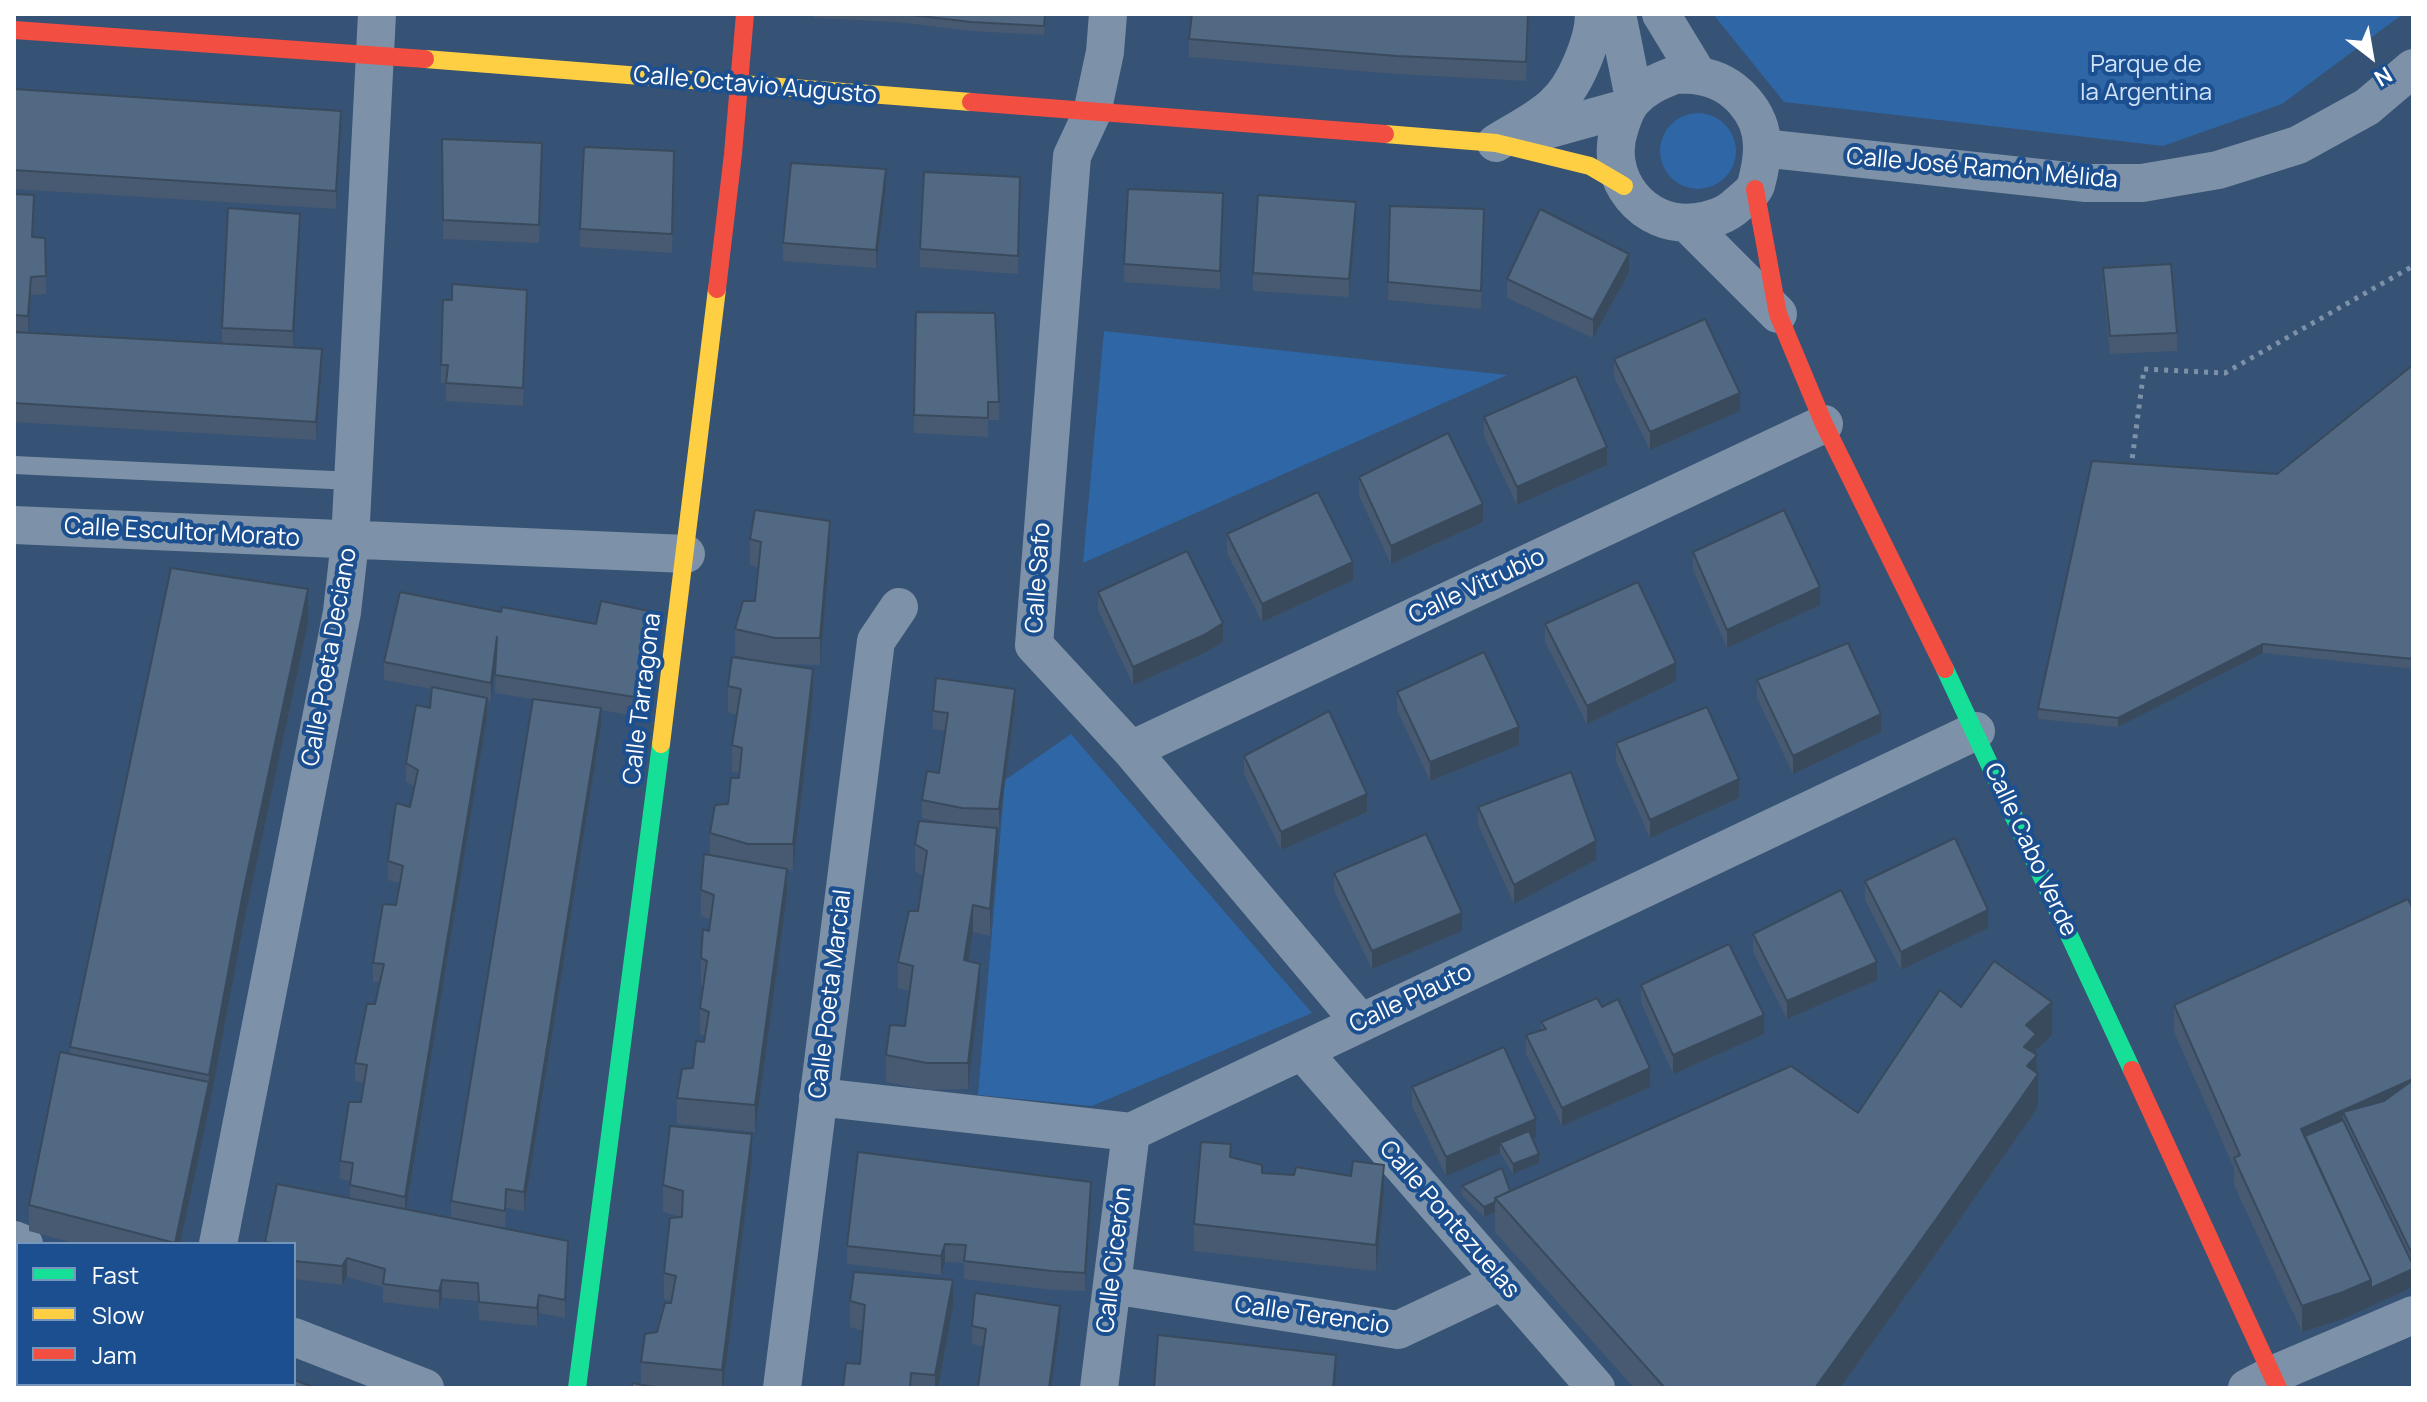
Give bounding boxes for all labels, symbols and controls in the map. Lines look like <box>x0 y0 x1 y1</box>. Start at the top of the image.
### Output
north arrow <box>2331 16 2411 96</box>
park label: Parque de la Argentina <box>2080 51 2212 107</box>
text: N <box>2369 60 2398 93</box>
street label: Calle Octavio Augusto <box>632 61 878 111</box>
street label: Calle José Ramón Mélida <box>1845 143 2119 195</box>
street label: Calle Escultor Morato <box>63 512 301 554</box>
street label: Calle Safo <box>1021 522 1057 634</box>
street label: Calle Vitrubio <box>1404 543 1550 631</box>
street label: Calle Poeta Deciano <box>297 546 363 768</box>
street label: Calle Tarragona <box>618 612 668 786</box>
street label: Calle Cabo Verde <box>1977 759 2083 941</box>
street label: Calle Poeta Marcial <box>804 888 858 1100</box>
street label: Calle Plauto <box>1345 958 1477 1040</box>
street label: Calle Pontezuelas <box>1373 1135 1525 1305</box>
street label: Calle Cicerón <box>1092 1185 1138 1335</box>
legend <box>16 1242 296 1386</box>
text: Fast <box>92 1258 139 1291</box>
street label: Calle Terencio <box>1233 1291 1391 1341</box>
text: Slow <box>92 1298 145 1331</box>
text: Jam <box>92 1338 137 1371</box>

